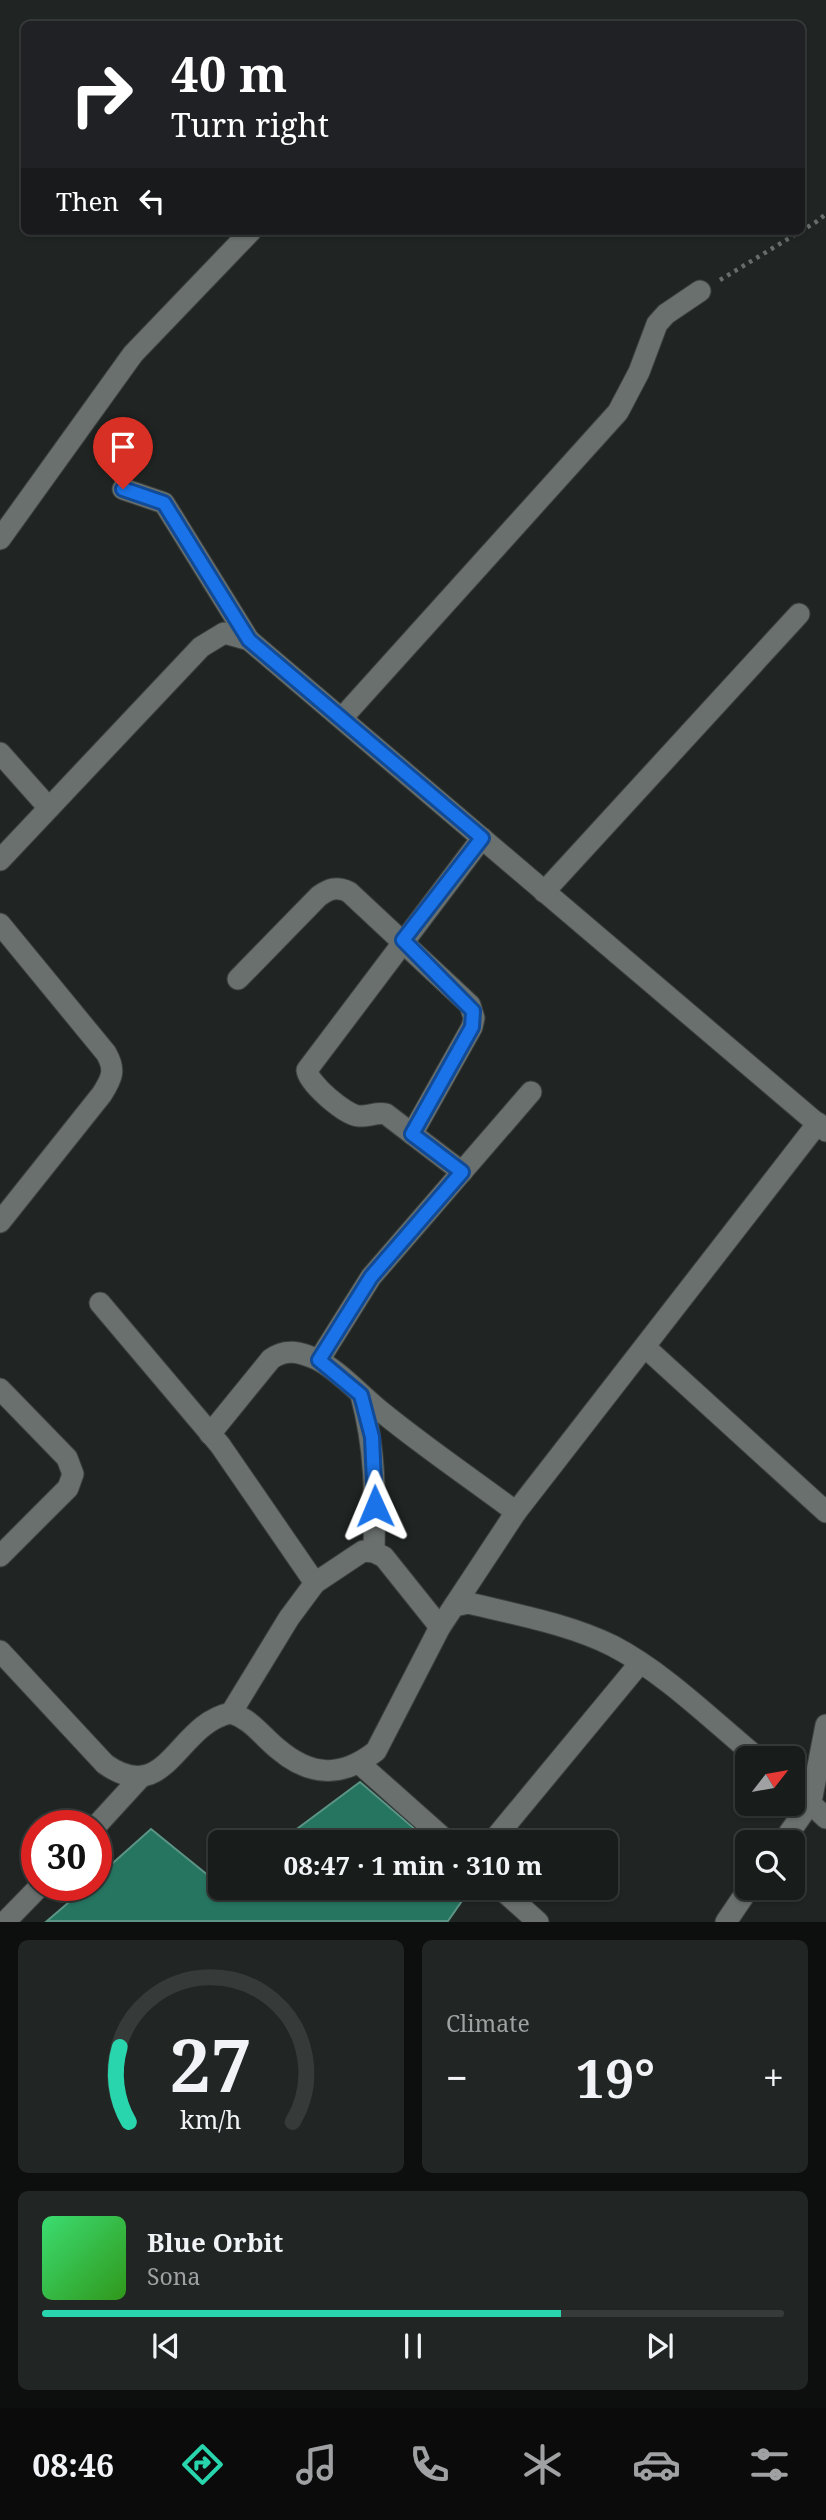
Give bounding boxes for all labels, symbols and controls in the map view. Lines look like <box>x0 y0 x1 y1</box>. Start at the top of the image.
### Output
text: 40 m <box>171 40 287 106</box>
icon: right <box>56 49 147 140</box>
text: Turn right <box>171 103 329 146</box>
icon: left <box>133 182 171 220</box>
text: Then <box>56 183 119 219</box>
pin <box>93 417 153 489</box>
icon: arrive <box>104 428 142 466</box>
position arrow <box>338 1469 412 1543</box>
north arrow <box>735 1746 805 1816</box>
map controls <box>735 1746 805 1900</box>
speed limit sign: 30 <box>21 1810 112 1901</box>
button: search <box>735 1830 805 1900</box>
text: 08:47 · 1 min · 310 m <box>283 1847 543 1883</box>
text: Climate <box>446 2007 530 2039</box>
text: 27 <box>170 2015 252 2114</box>
text: 19° <box>576 2042 655 2113</box>
text: − <box>446 2051 468 2103</box>
text: + <box>763 2051 784 2103</box>
text: km/h <box>180 2102 242 2136</box>
text: Blue Orbit <box>147 2224 283 2260</box>
text: Sona <box>147 2260 201 2292</box>
icon: previous <box>147 2327 185 2365</box>
icon: pause <box>394 2327 432 2365</box>
icon: next <box>641 2327 679 2365</box>
icon: directions <box>178 2440 227 2489</box>
icon: music <box>292 2440 341 2489</box>
icon: phone <box>405 2440 454 2489</box>
icon: climate <box>518 2440 567 2489</box>
icon: car <box>632 2440 681 2489</box>
icon: filters <box>745 2440 794 2489</box>
text: 08:46 <box>32 2443 114 2486</box>

